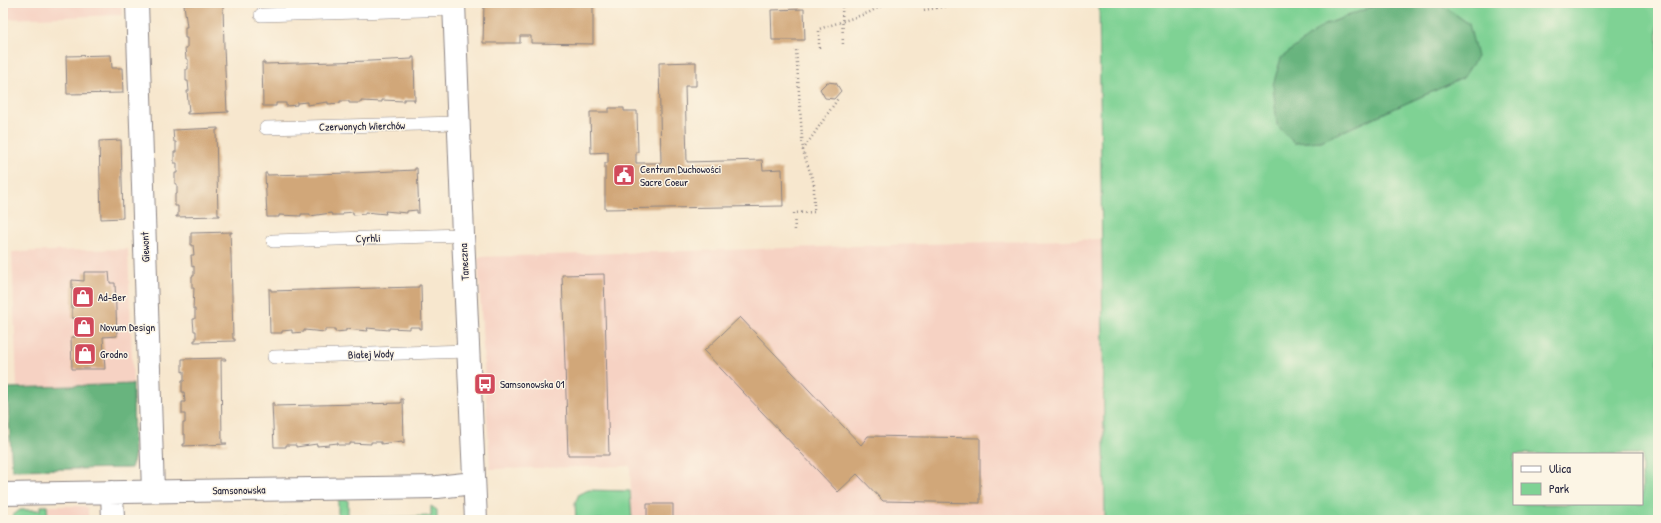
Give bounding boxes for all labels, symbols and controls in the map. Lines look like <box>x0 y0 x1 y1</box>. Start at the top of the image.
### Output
street label: Czerwonych Wierchów <box>319 118 405 134</box>
public building icon: Centrum Duchowości Sacre Coeur <box>611 162 637 188</box>
place label: Centrum Duchowości Sacre Coeur <box>640 162 721 189</box>
street label: Giewont <box>137 231 153 262</box>
street label: Cyrhli <box>355 231 381 245</box>
street label: Taneczna <box>456 242 472 281</box>
shop icon: Ad-Ber <box>70 284 96 310</box>
place label: Ad-Ber <box>98 290 127 304</box>
shop icon: Novum Design <box>71 314 97 340</box>
place label: Novum Design <box>100 320 155 334</box>
shop icon: Grodno <box>72 341 98 367</box>
street label: Białej Wody <box>348 346 395 362</box>
place label: Grodno <box>100 347 128 361</box>
bus stop icon: Samsonowska 01 <box>472 371 498 397</box>
place label: Samsonowska 01 <box>500 377 565 391</box>
legend <box>1513 453 1643 505</box>
text: Ulica <box>1549 460 1571 477</box>
text: Park <box>1549 480 1569 497</box>
street label: Samsonowska <box>212 483 266 497</box>

